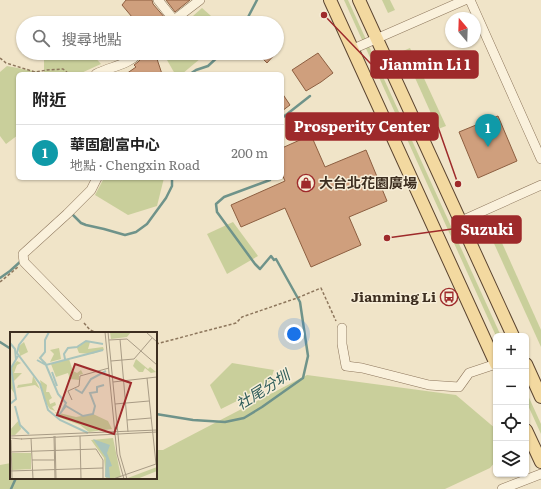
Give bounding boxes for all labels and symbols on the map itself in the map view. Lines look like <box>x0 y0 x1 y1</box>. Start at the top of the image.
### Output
north arrow <box>445 12 481 48</box>
callout: Jianmin Li 1 <box>371 51 478 78</box>
text: Jianmin Li 1 <box>379 52 471 75</box>
callout: Prosperity Center <box>286 113 438 140</box>
text: Prosperity Center <box>294 114 430 137</box>
pin: 1 <box>475 114 501 147</box>
place label: 大台北花園廣場 <box>319 172 417 192</box>
shop icon: 大台北花園廣場 <box>296 173 316 193</box>
callout: Suzuki <box>452 216 521 243</box>
text: Suzuki <box>461 217 514 240</box>
place label: Jianming Li <box>351 286 436 306</box>
bus stop icon: Jianming Li <box>439 287 459 307</box>
your location <box>284 324 304 344</box>
inset map <box>10 332 157 479</box>
water label: 社尾分圳 <box>231 362 295 414</box>

